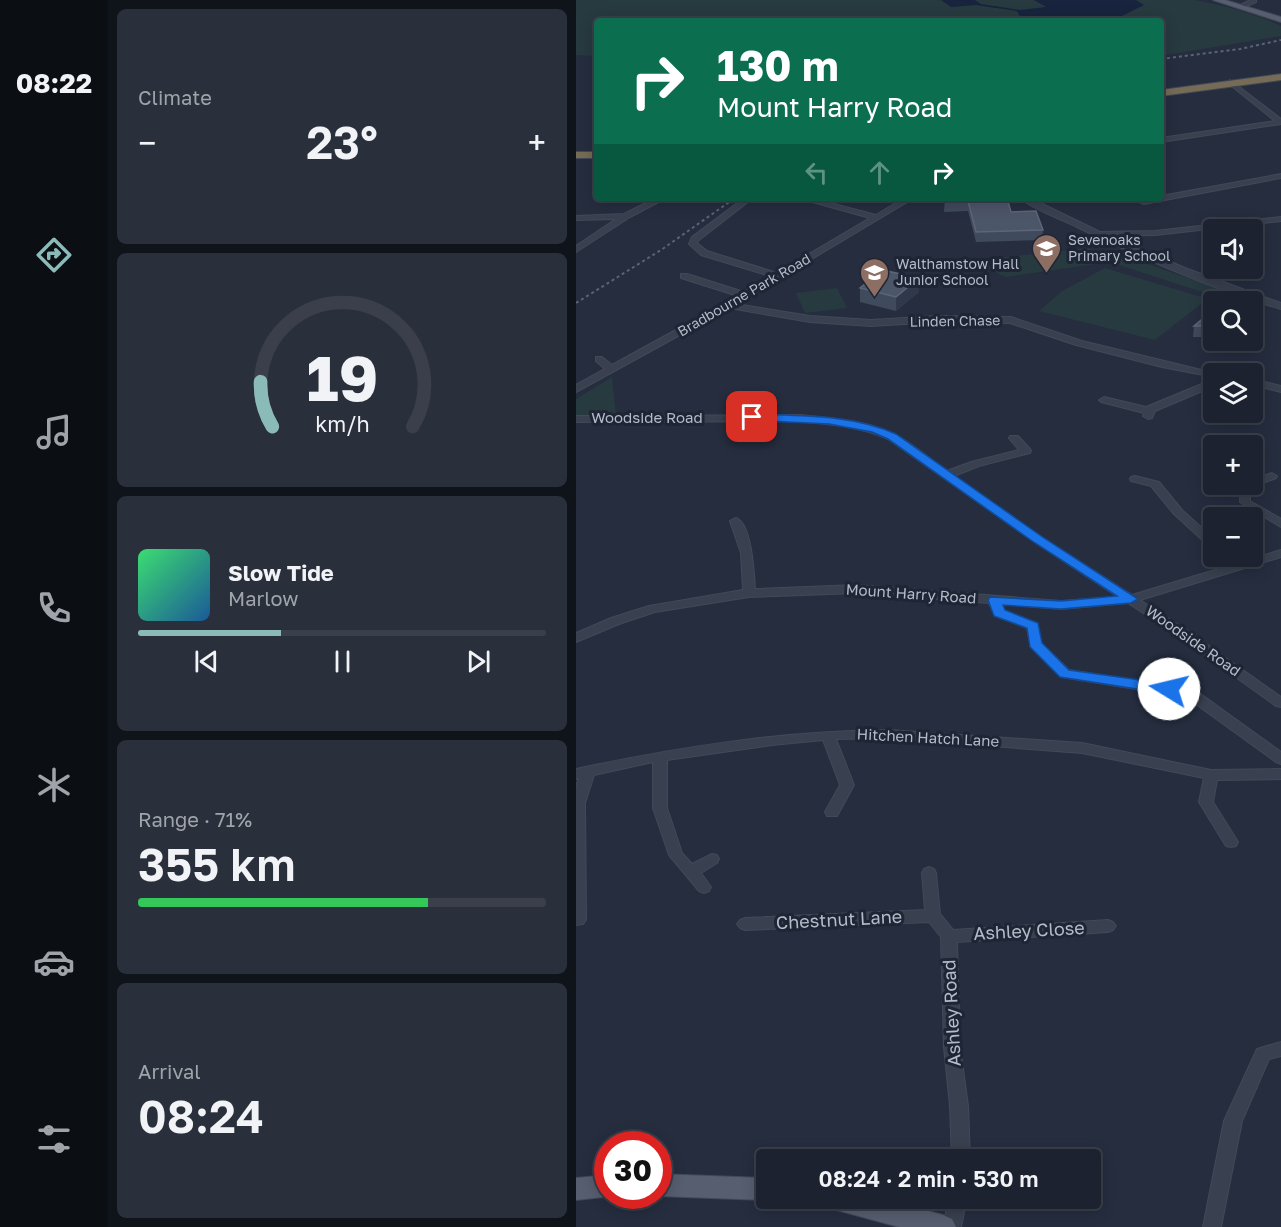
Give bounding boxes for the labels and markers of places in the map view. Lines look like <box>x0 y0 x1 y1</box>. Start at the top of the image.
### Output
place label: Sevenoaks Primary School <box>1068 231 1170 264</box>
school or university icon: Sevenoaks Primary School <box>1031 232 1063 274</box>
place label: Walthamstow Hall Junior School <box>896 255 1019 288</box>
school or university icon: Walthamstow Hall Junior School <box>859 256 891 298</box>
pin <box>726 391 777 442</box>

